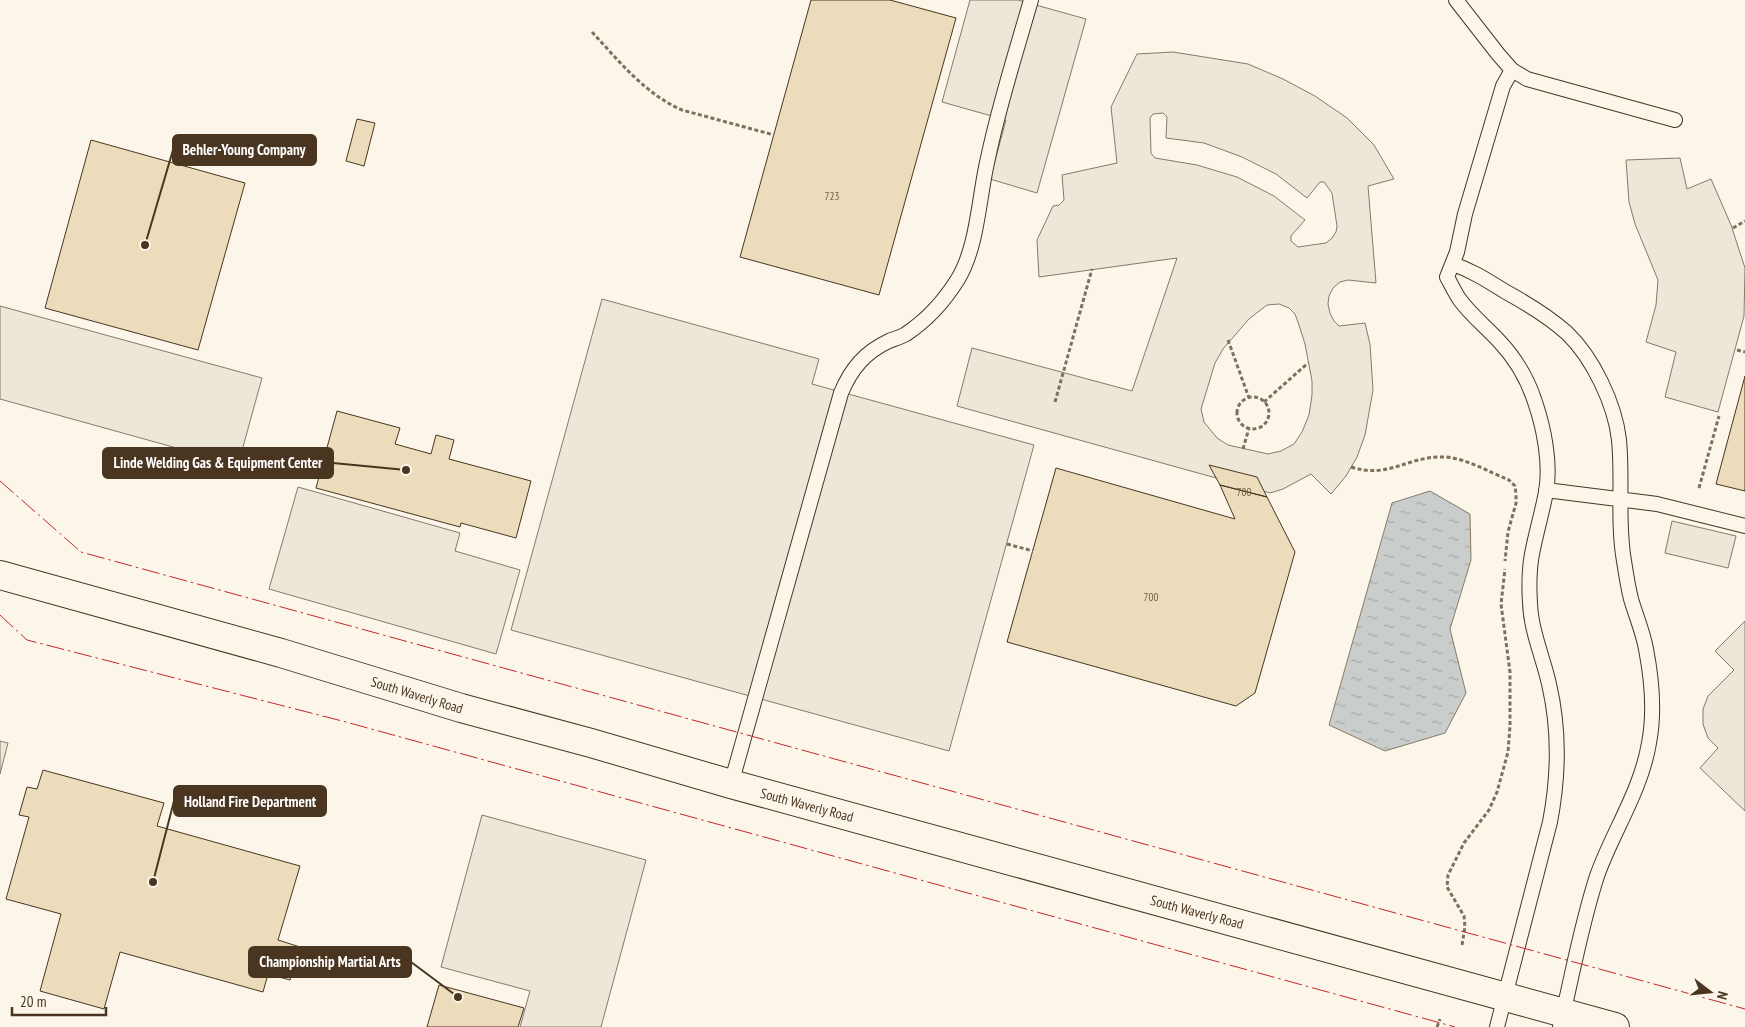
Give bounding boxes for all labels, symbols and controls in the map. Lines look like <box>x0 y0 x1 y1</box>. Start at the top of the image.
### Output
callout: Behler-Young Company <box>173 135 316 165</box>
text: Behler-Young Company <box>182 140 307 159</box>
house number: 723 <box>825 189 839 203</box>
callout: Linde Welding Gas & Equipment Center <box>103 448 333 478</box>
text: Linde Welding Gas & Equipment Center <box>114 453 323 472</box>
house number: 700 <box>1237 485 1251 499</box>
house number: 700 <box>1144 590 1158 604</box>
street label: South Waverly Road <box>369 672 465 718</box>
street label: South Waverly Road <box>759 784 855 826</box>
callout: Holland Fire Department <box>174 786 326 816</box>
text: Holland Fire Department <box>184 792 317 811</box>
street label: South Waverly Road <box>1149 891 1245 933</box>
callout: Championship Martial Arts <box>249 947 411 977</box>
text: Championship Martial Arts <box>259 952 401 971</box>
north arrow <box>1685 967 1735 1017</box>
scale bar <box>12 984 106 1016</box>
text: N <box>1713 989 1732 1002</box>
text: 20 m <box>20 992 46 1011</box>

